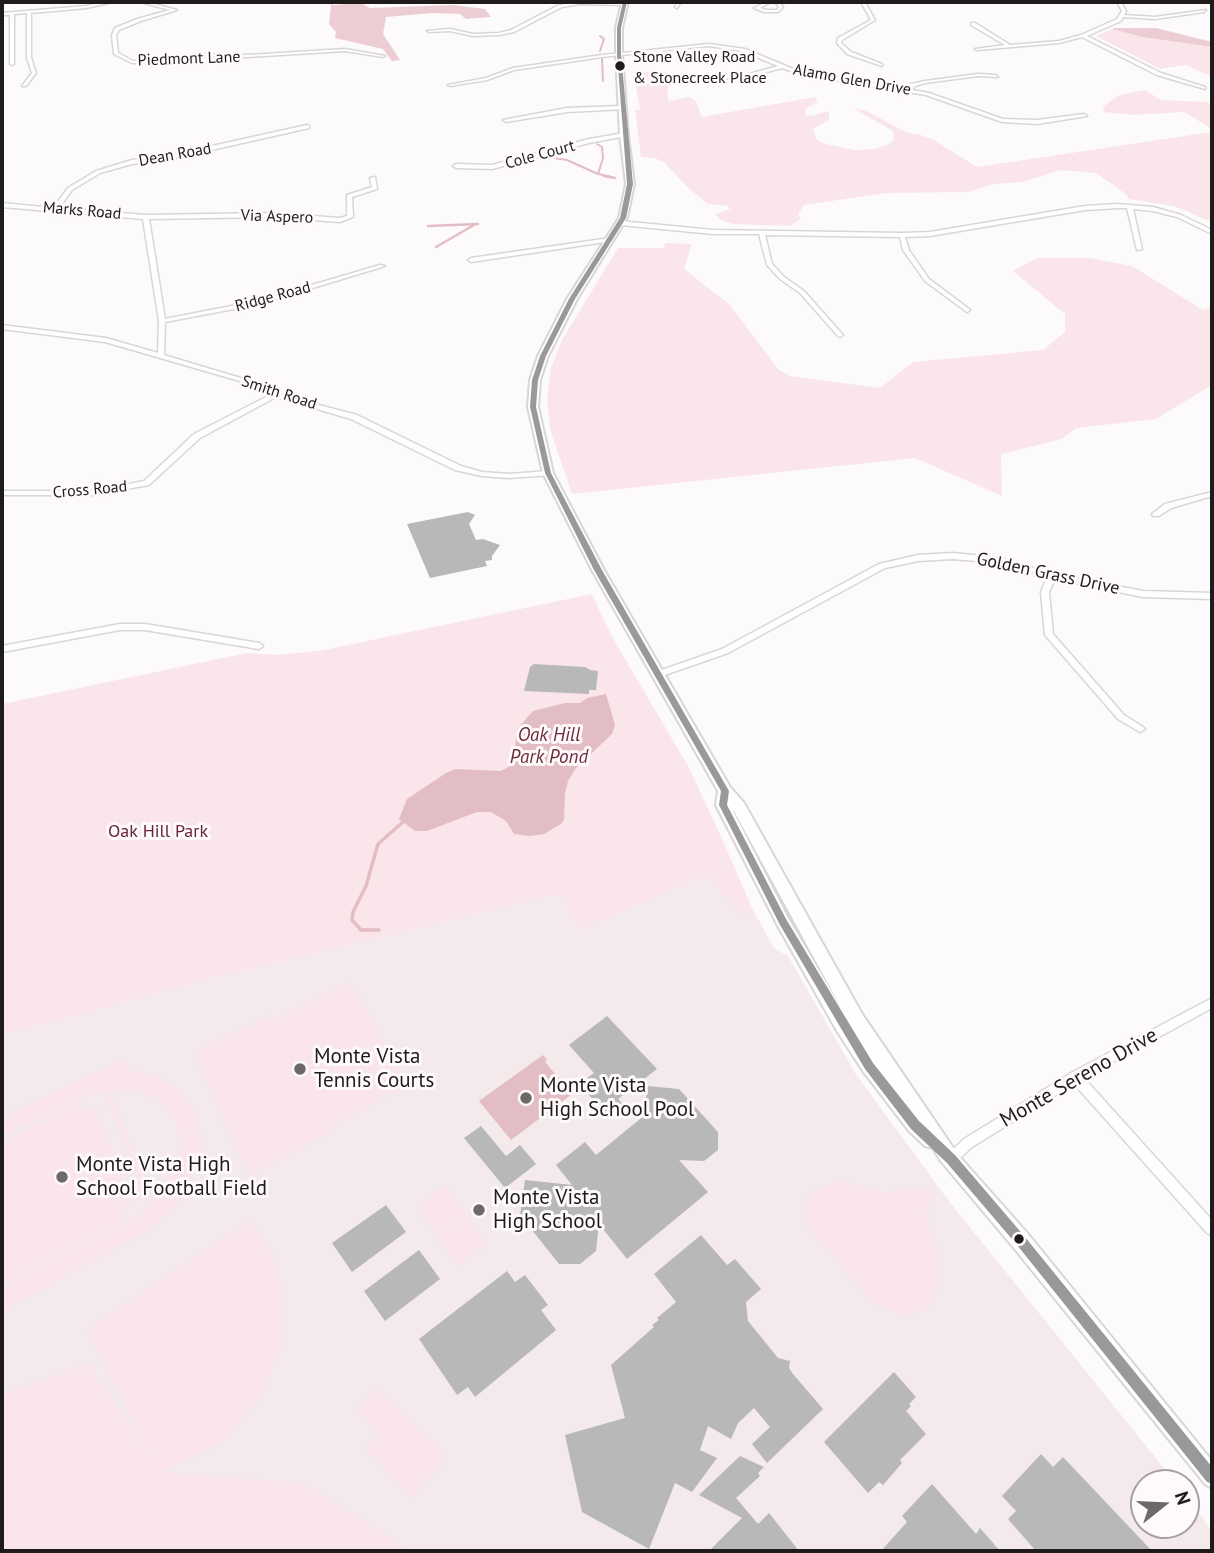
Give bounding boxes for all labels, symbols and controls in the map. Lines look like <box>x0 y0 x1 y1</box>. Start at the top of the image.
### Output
place label: Stone Valley Road & Stonecreek Place <box>633 47 767 85</box>
street label: Piedmont Lane <box>137 48 241 70</box>
marker: Stone Valley Road & Stonecreek Place <box>613 59 627 73</box>
street label: Alamo Glen Drive <box>792 60 912 100</box>
street label: Cole Court <box>503 136 577 174</box>
street label: Dean Road <box>137 139 213 171</box>
street label: Marks Road <box>42 198 122 224</box>
street label: Via Aspero <box>240 206 314 228</box>
street label: Ridge Road <box>233 278 313 316</box>
street label: Smith Road <box>239 372 319 414</box>
street label: Cross Road <box>52 477 128 503</box>
street label: Golden Grass Drive <box>974 548 1122 600</box>
water label: Oak Hill Park Pond <box>510 725 588 769</box>
park label: Oak Hill Park <box>108 821 208 843</box>
street label: Monte Sereno Drive <box>996 1023 1162 1133</box>
place label: Monte Vista Tennis Courts <box>314 1044 434 1094</box>
marker: Monte Vista Tennis Courts <box>292 1061 308 1077</box>
place label: Monte Vista High School Pool <box>540 1073 694 1123</box>
marker: Monte Vista High School Pool <box>518 1090 534 1106</box>
place label: Monte Vista High School Football Field <box>76 1152 267 1202</box>
marker: Monte Vista High School Football Field <box>54 1169 70 1185</box>
place label: Monte Vista High School <box>493 1185 602 1235</box>
marker: Monte Vista High School <box>471 1202 487 1218</box>
unlabelled marker <box>1012 1232 1026 1246</box>
north arrow <box>1130 1469 1200 1539</box>
text: N <box>1170 1488 1196 1508</box>

